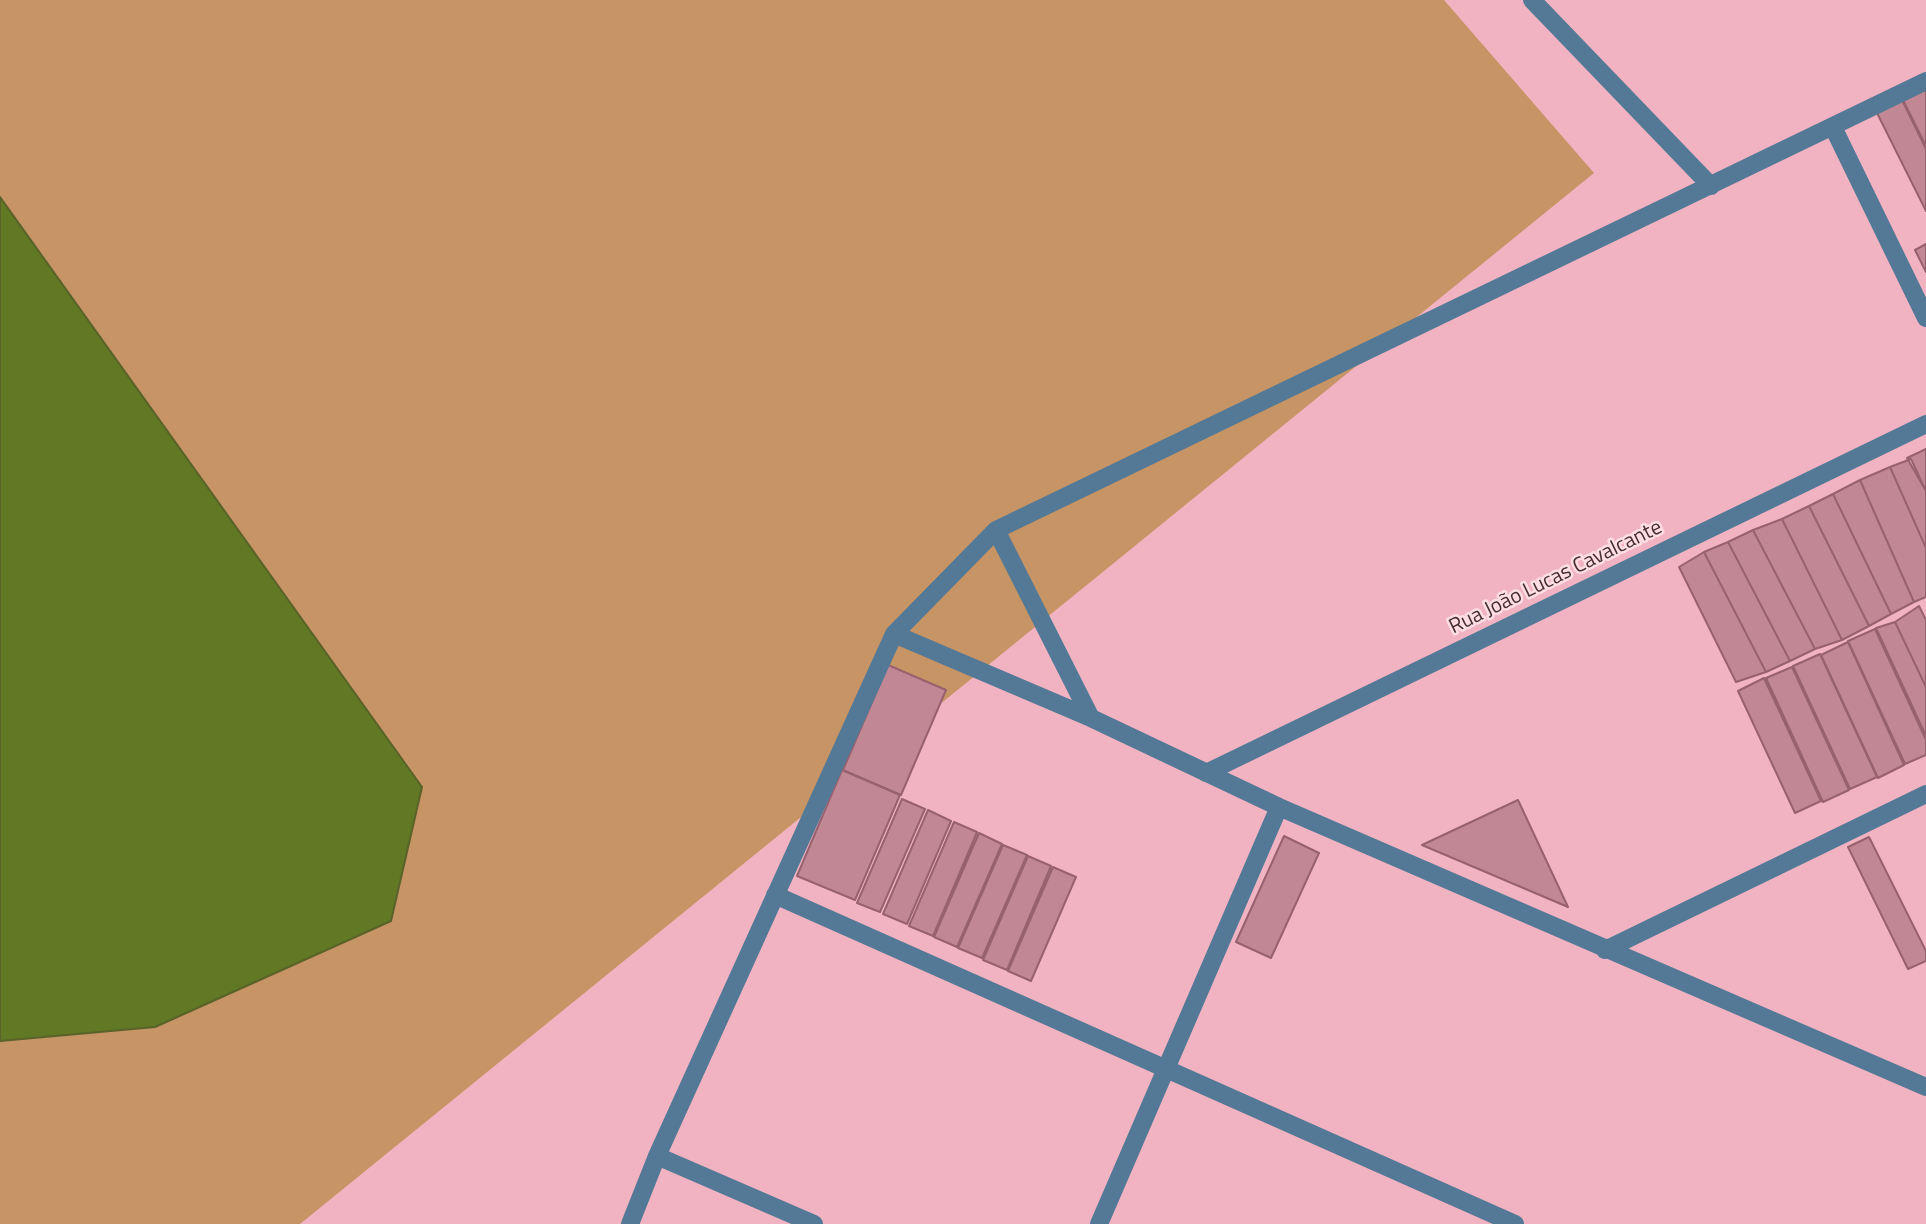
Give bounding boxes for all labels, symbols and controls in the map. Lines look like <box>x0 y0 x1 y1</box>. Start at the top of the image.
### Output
street label: Rua João Lucas Cavalcante <box>1445 515 1667 641</box>

